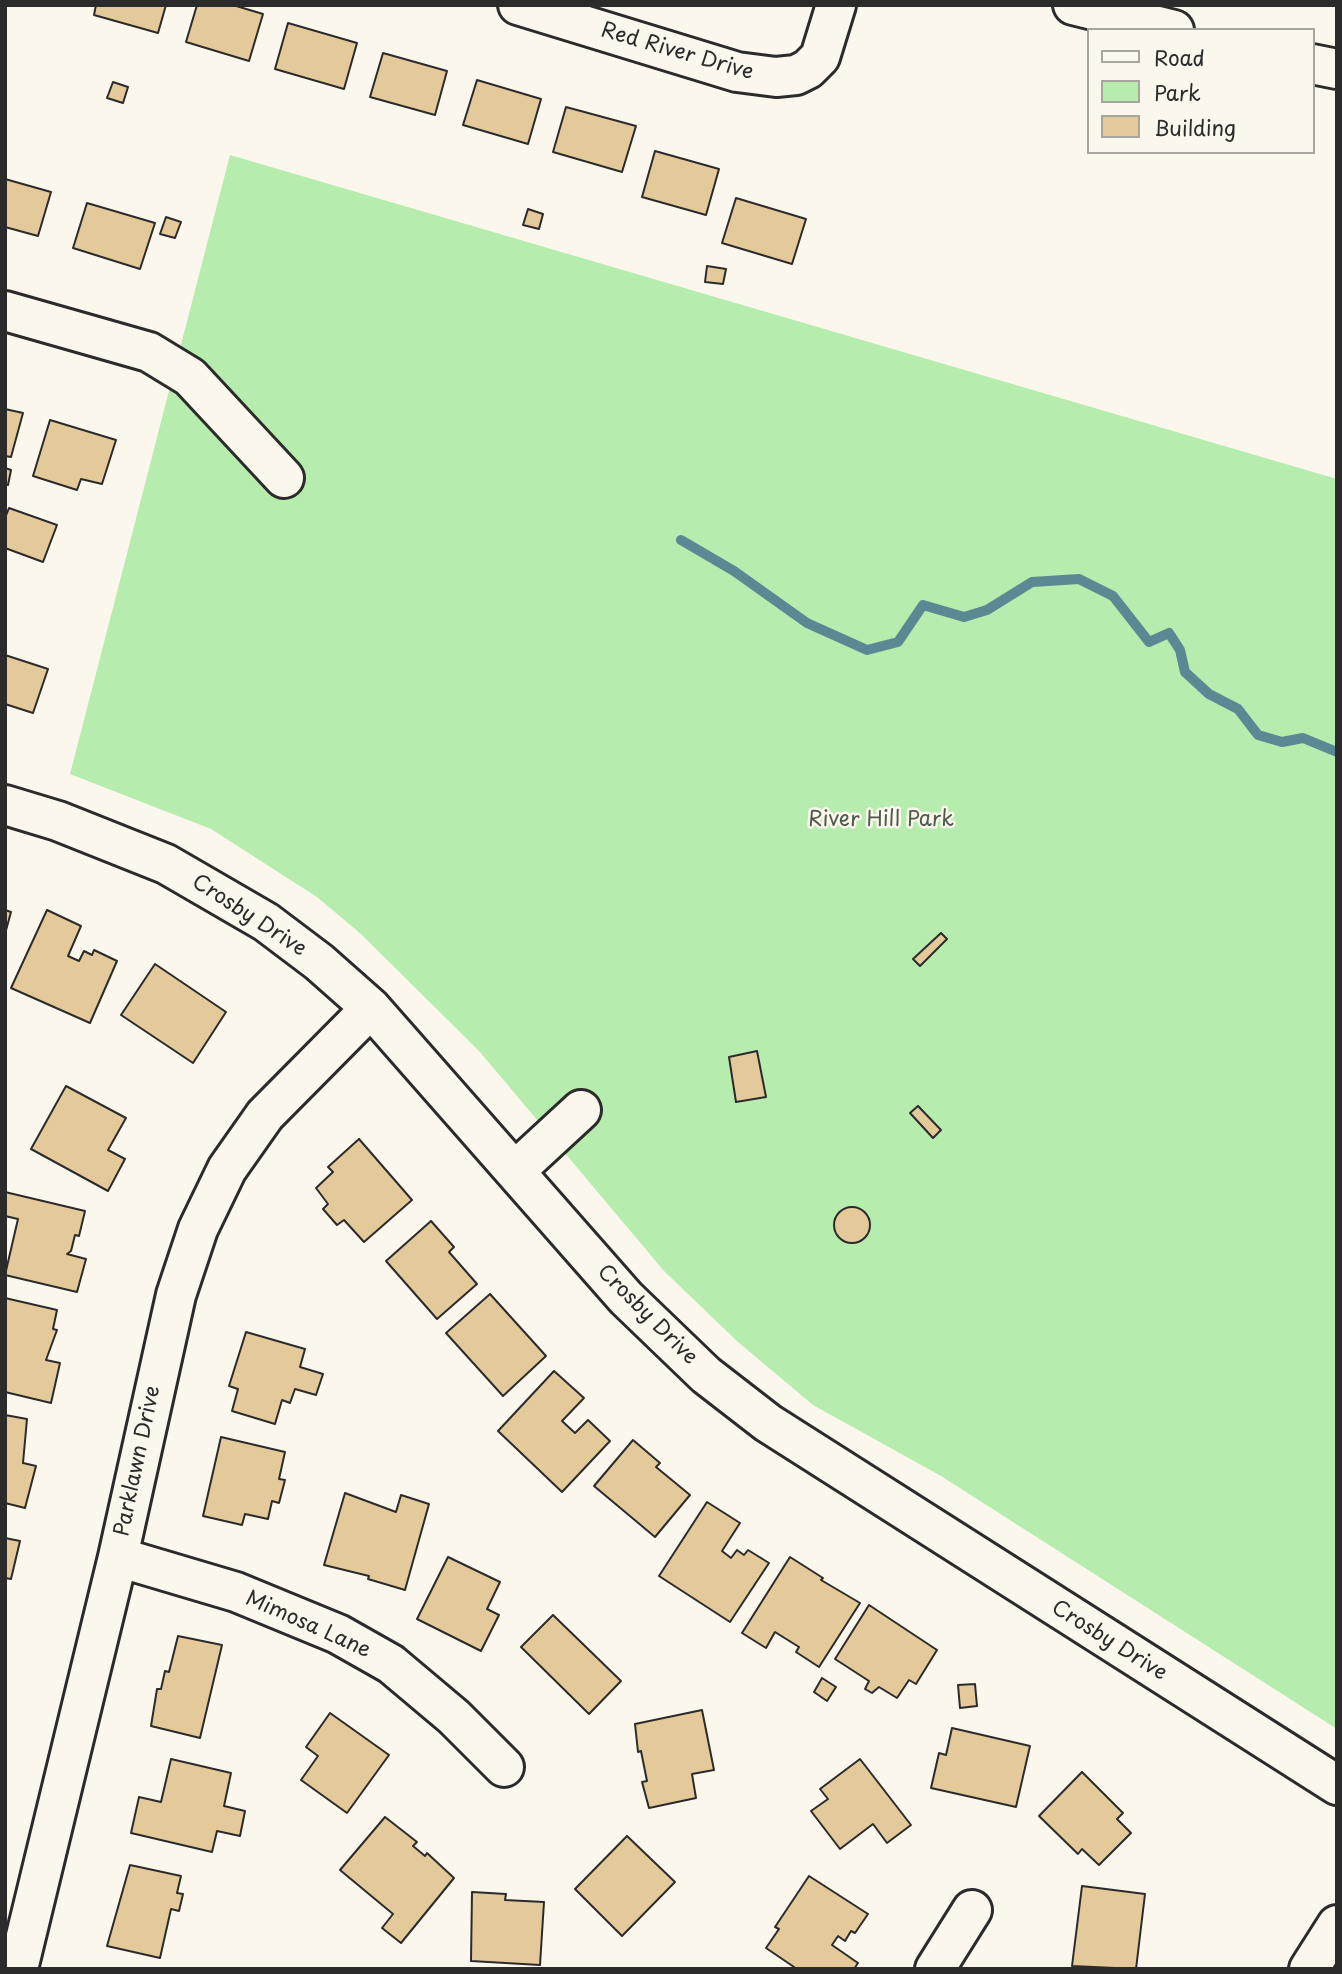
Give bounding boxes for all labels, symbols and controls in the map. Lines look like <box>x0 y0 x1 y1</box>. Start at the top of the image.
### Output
street label: Red River Drive <box>598 18 756 86</box>
legend <box>1086 28 1314 154</box>
text: Road <box>1154 41 1205 73</box>
text: Park <box>1154 76 1201 108</box>
text: Building <box>1154 111 1236 143</box>
park label: River Hill Park <box>808 807 954 833</box>
street label: Crosby Drive <box>187 870 311 962</box>
street label: Crosby Drive <box>592 1260 702 1370</box>
street label: Parklawn Drive <box>110 1383 166 1539</box>
street label: Mimosa Lane <box>242 1586 374 1664</box>
street label: Crosby Drive <box>1047 1596 1171 1686</box>

